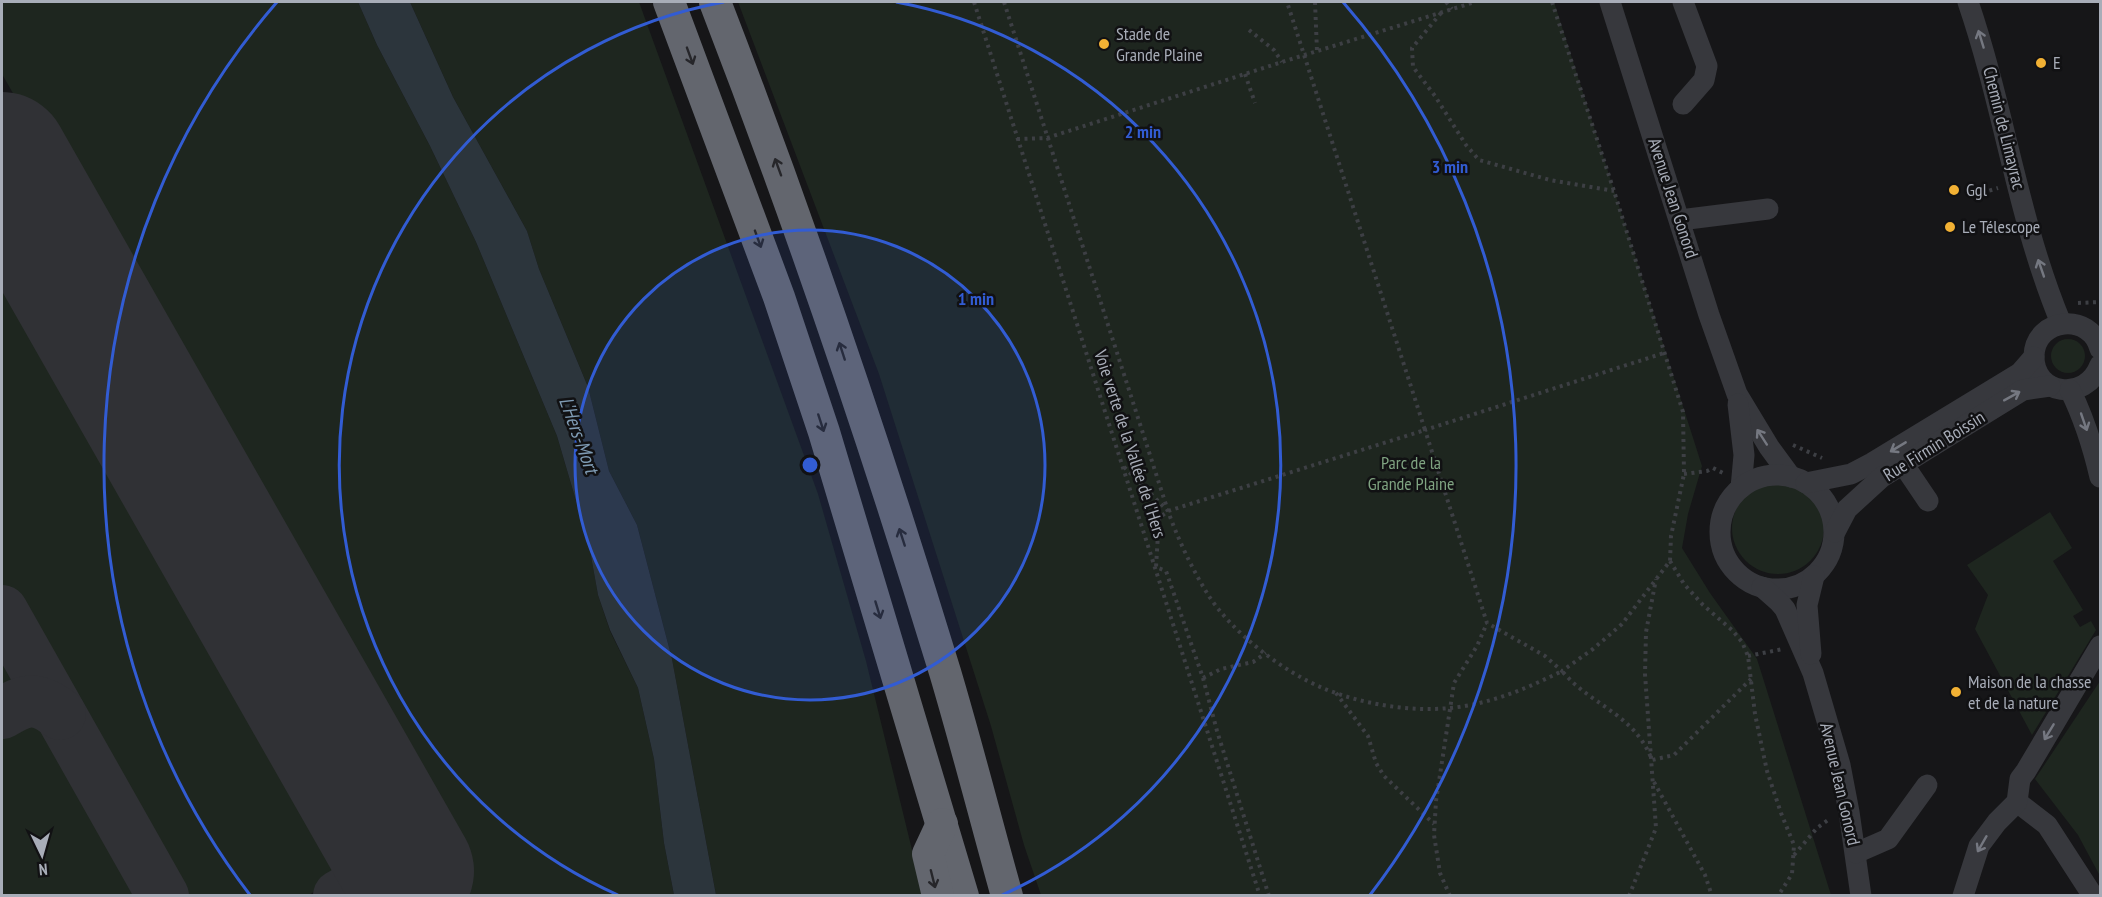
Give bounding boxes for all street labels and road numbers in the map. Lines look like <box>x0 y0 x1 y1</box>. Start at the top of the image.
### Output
street label: Chemin de Limayrac <box>1978 64 2031 192</box>
street label: Avenue Jean Gonord <box>1643 135 1704 261</box>
street label: Voie verte de la Vallée de l'Hers <box>1089 346 1172 541</box>
street label: Rue Firmin Boissin <box>1879 405 1989 486</box>
street label: Avenue Jean Gonord <box>1815 720 1866 847</box>

